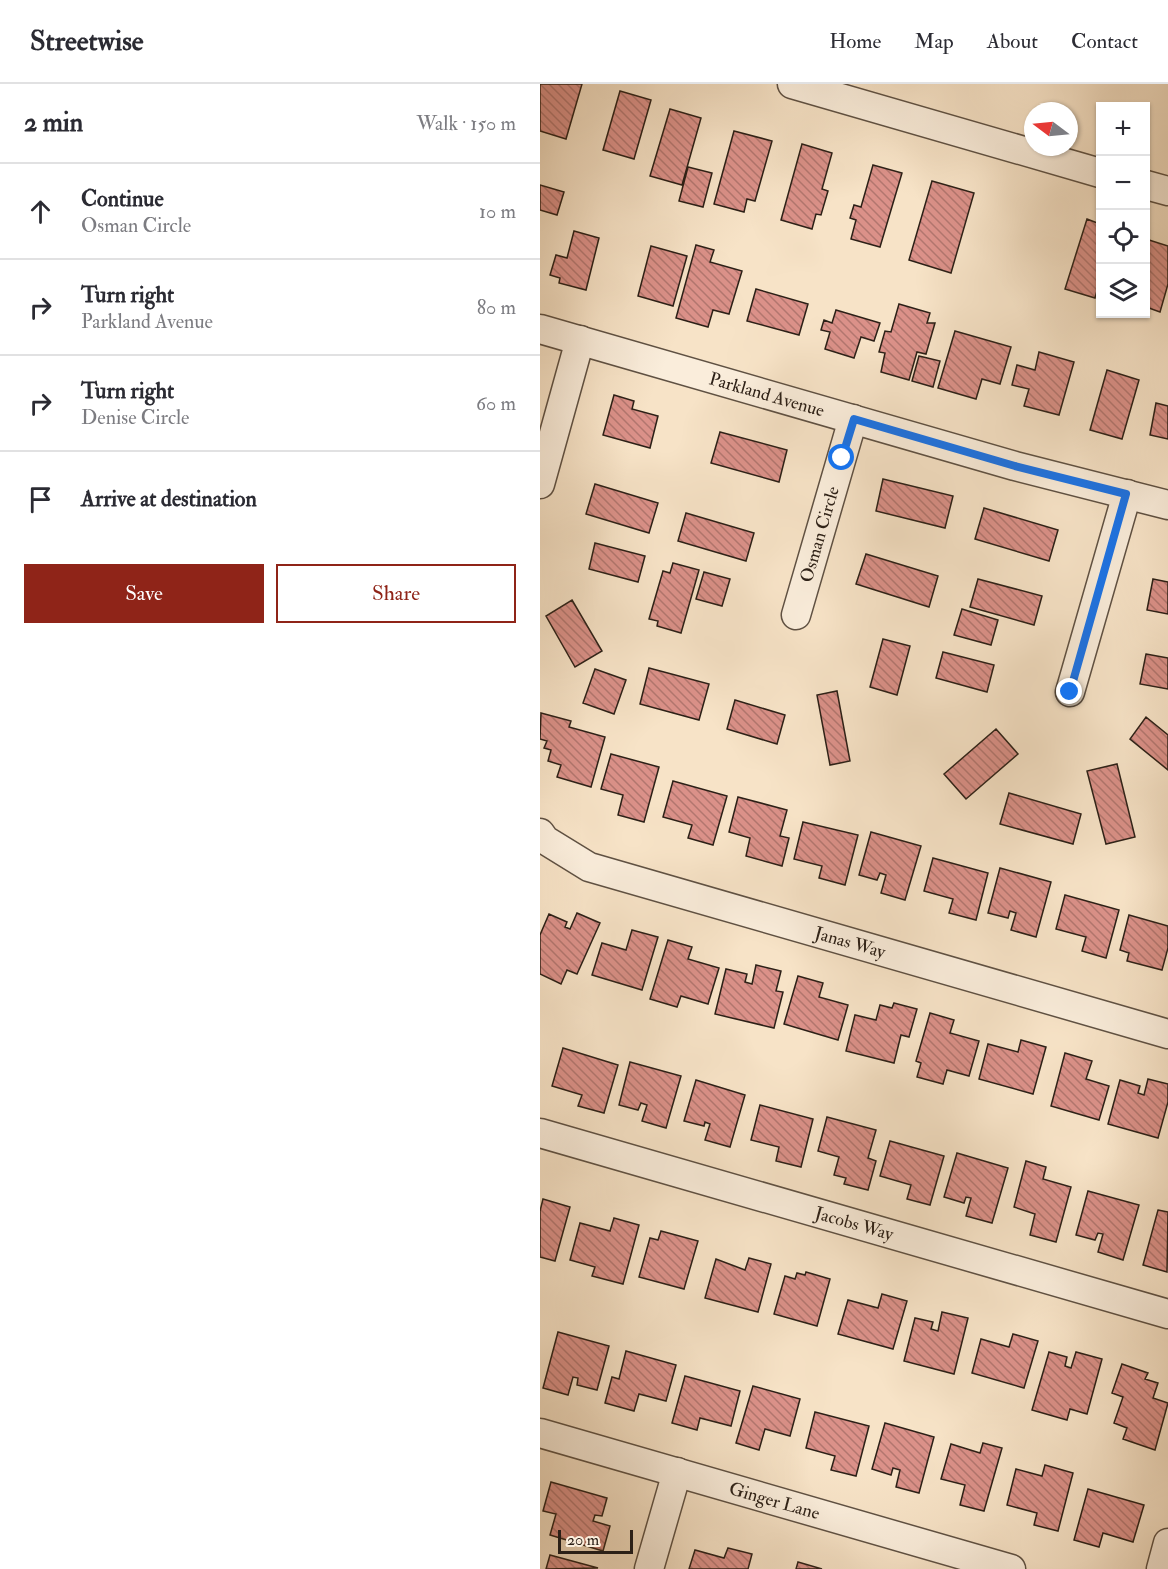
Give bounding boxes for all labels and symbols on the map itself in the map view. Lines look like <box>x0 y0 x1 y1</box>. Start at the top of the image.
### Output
north arrow <box>1024 102 1078 156</box>
street label: Parkland Avenue <box>706 367 828 422</box>
route start <box>828 444 854 470</box>
street label: Osman Circle <box>795 483 844 585</box>
route end <box>1056 678 1082 704</box>
street label: Janas Way <box>811 921 889 964</box>
street label: Jacobs Way <box>811 1201 897 1246</box>
street label: Ginger Lane <box>726 1477 823 1525</box>
scale bar <box>558 1527 633 1554</box>

